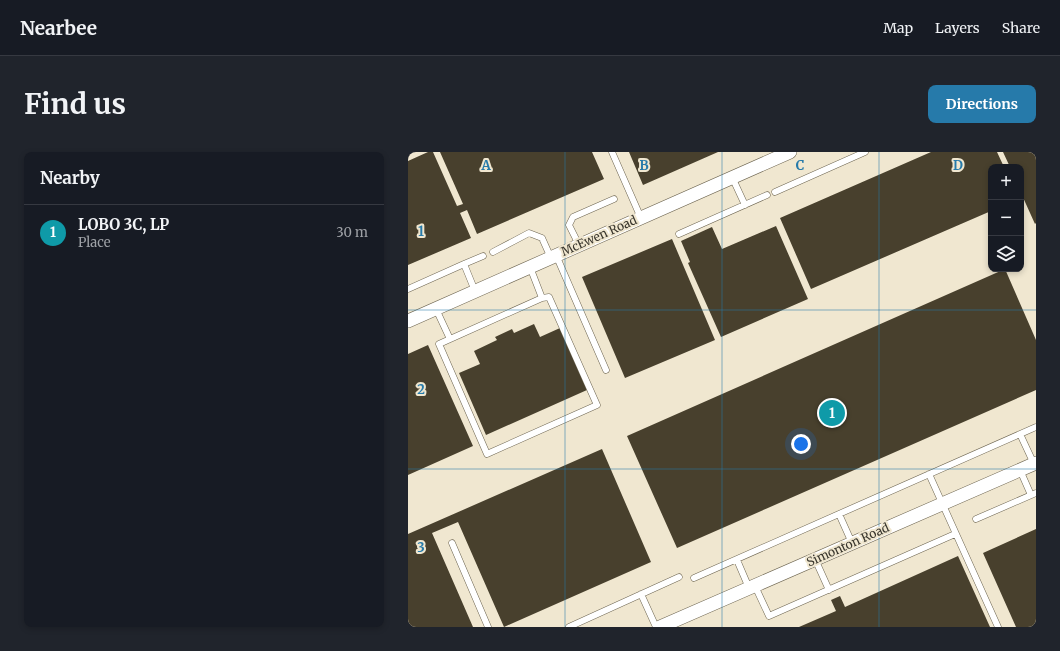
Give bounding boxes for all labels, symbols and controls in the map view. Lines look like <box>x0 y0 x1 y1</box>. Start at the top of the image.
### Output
text: Nearbee <box>20 16 97 40</box>
text: Map <box>883 19 913 37</box>
text: Layers <box>935 19 980 37</box>
text: Share <box>1002 19 1040 37</box>
button: Directions <box>928 85 1036 123</box>
text: Find us <box>24 86 126 122</box>
text: A <box>480 157 491 174</box>
text: B <box>639 157 649 174</box>
text: C <box>796 157 805 174</box>
text: D <box>953 157 963 174</box>
map controls <box>988 164 1024 272</box>
button: + <box>988 164 1024 200</box>
text: Nearby <box>40 167 100 189</box>
button: − <box>988 200 1024 236</box>
street label: McEwen Road <box>559 212 639 259</box>
text: LOBO 3C, LP <box>78 215 169 234</box>
text: 1 <box>418 223 424 240</box>
text: 1 <box>50 224 56 241</box>
text: 30 m <box>336 224 368 241</box>
text: Place <box>78 234 111 251</box>
button: layers <box>988 236 1024 272</box>
text: 2 <box>417 381 425 398</box>
pin: 1 <box>819 398 845 428</box>
your location <box>791 434 811 454</box>
street label: Simonton Road <box>804 520 891 569</box>
text: 3 <box>417 539 425 556</box>

